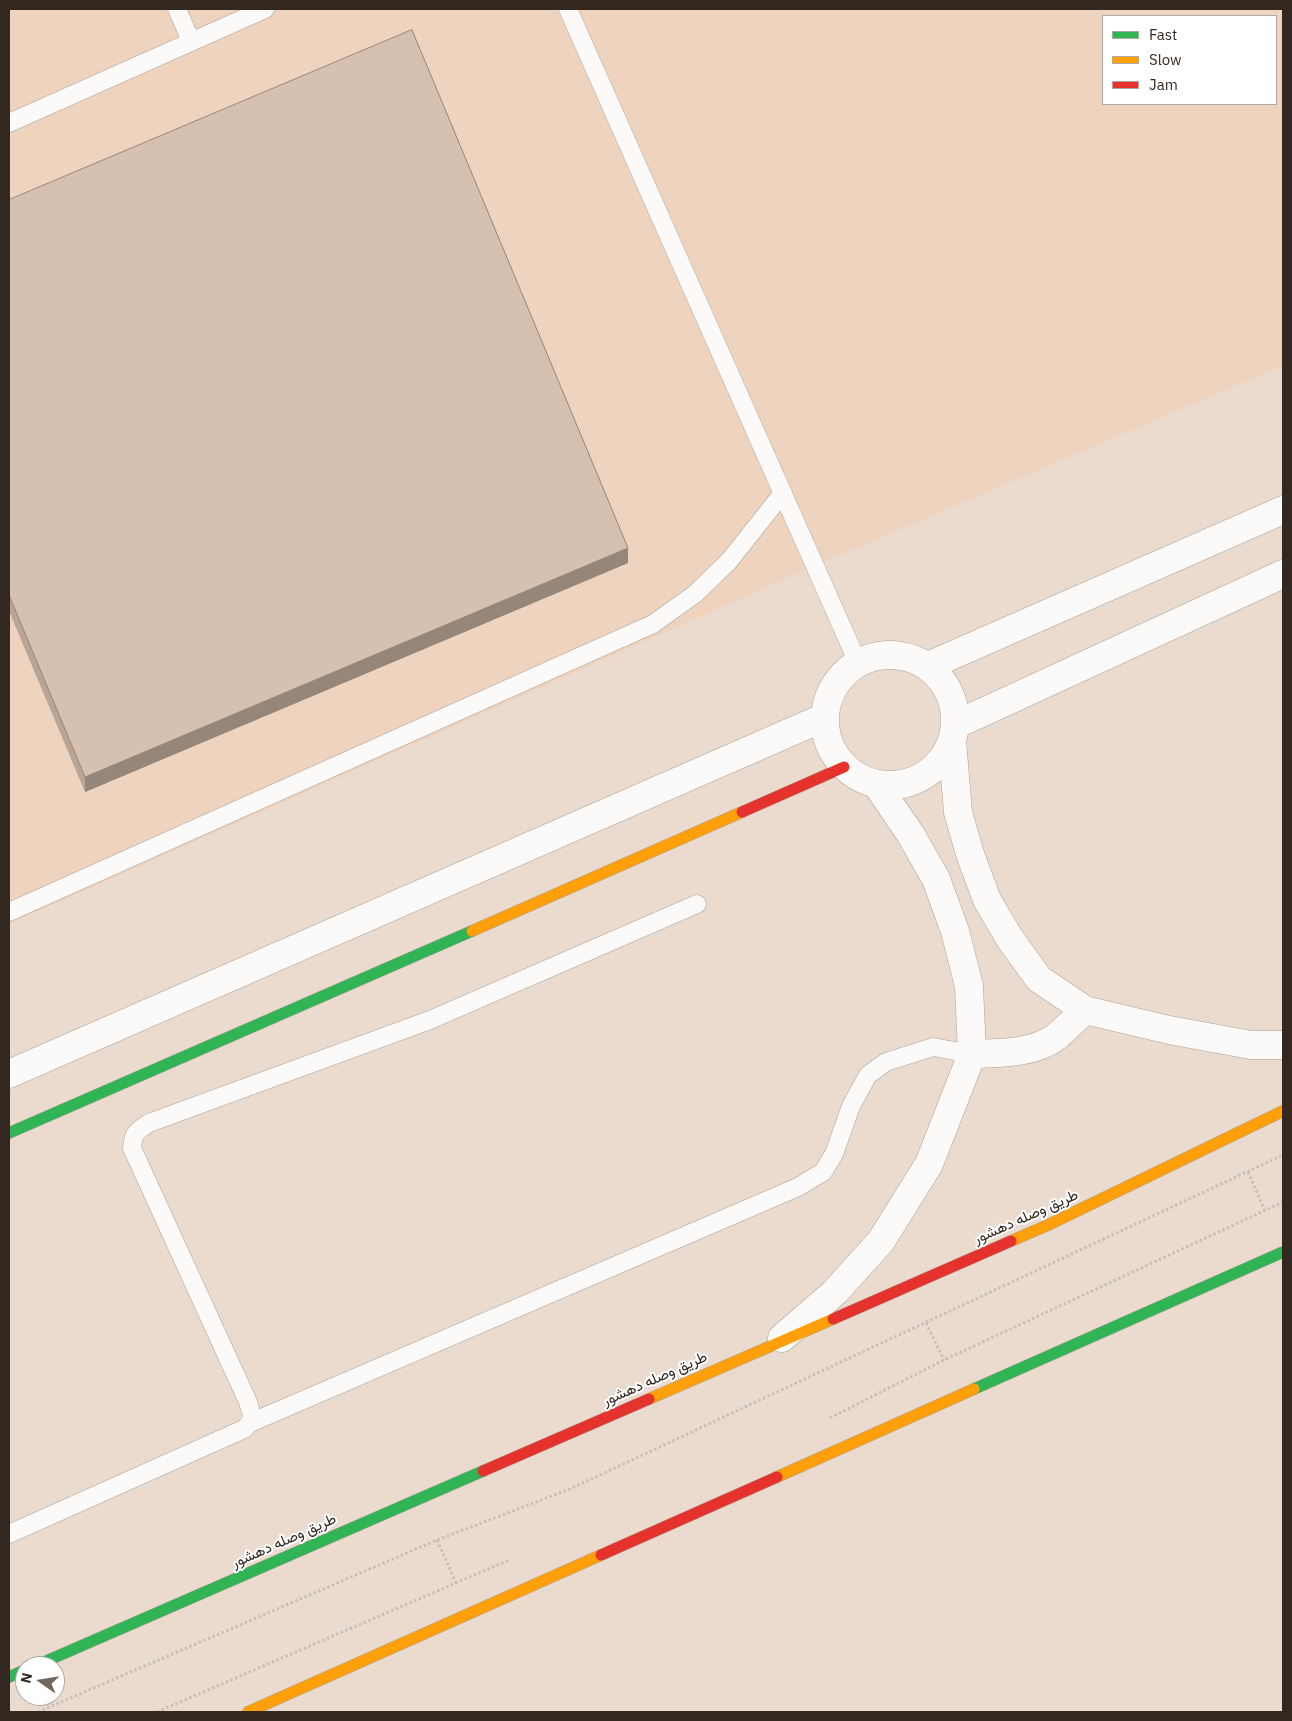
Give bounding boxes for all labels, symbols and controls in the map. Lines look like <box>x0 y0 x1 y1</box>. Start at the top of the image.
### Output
legend <box>1102 15 1277 105</box>
text: Fast <box>1149 25 1177 44</box>
text: Slow <box>1149 50 1182 69</box>
text: Jam <box>1149 75 1178 94</box>
street label: طريق وصله دهشور <box>971 1186 1081 1248</box>
street label: طريق وصله دهشور <box>600 1348 710 1410</box>
street label: طريق وصله دهشور <box>229 1510 339 1572</box>
north arrow <box>15 1656 65 1706</box>
text: N <box>16 1671 36 1685</box>

